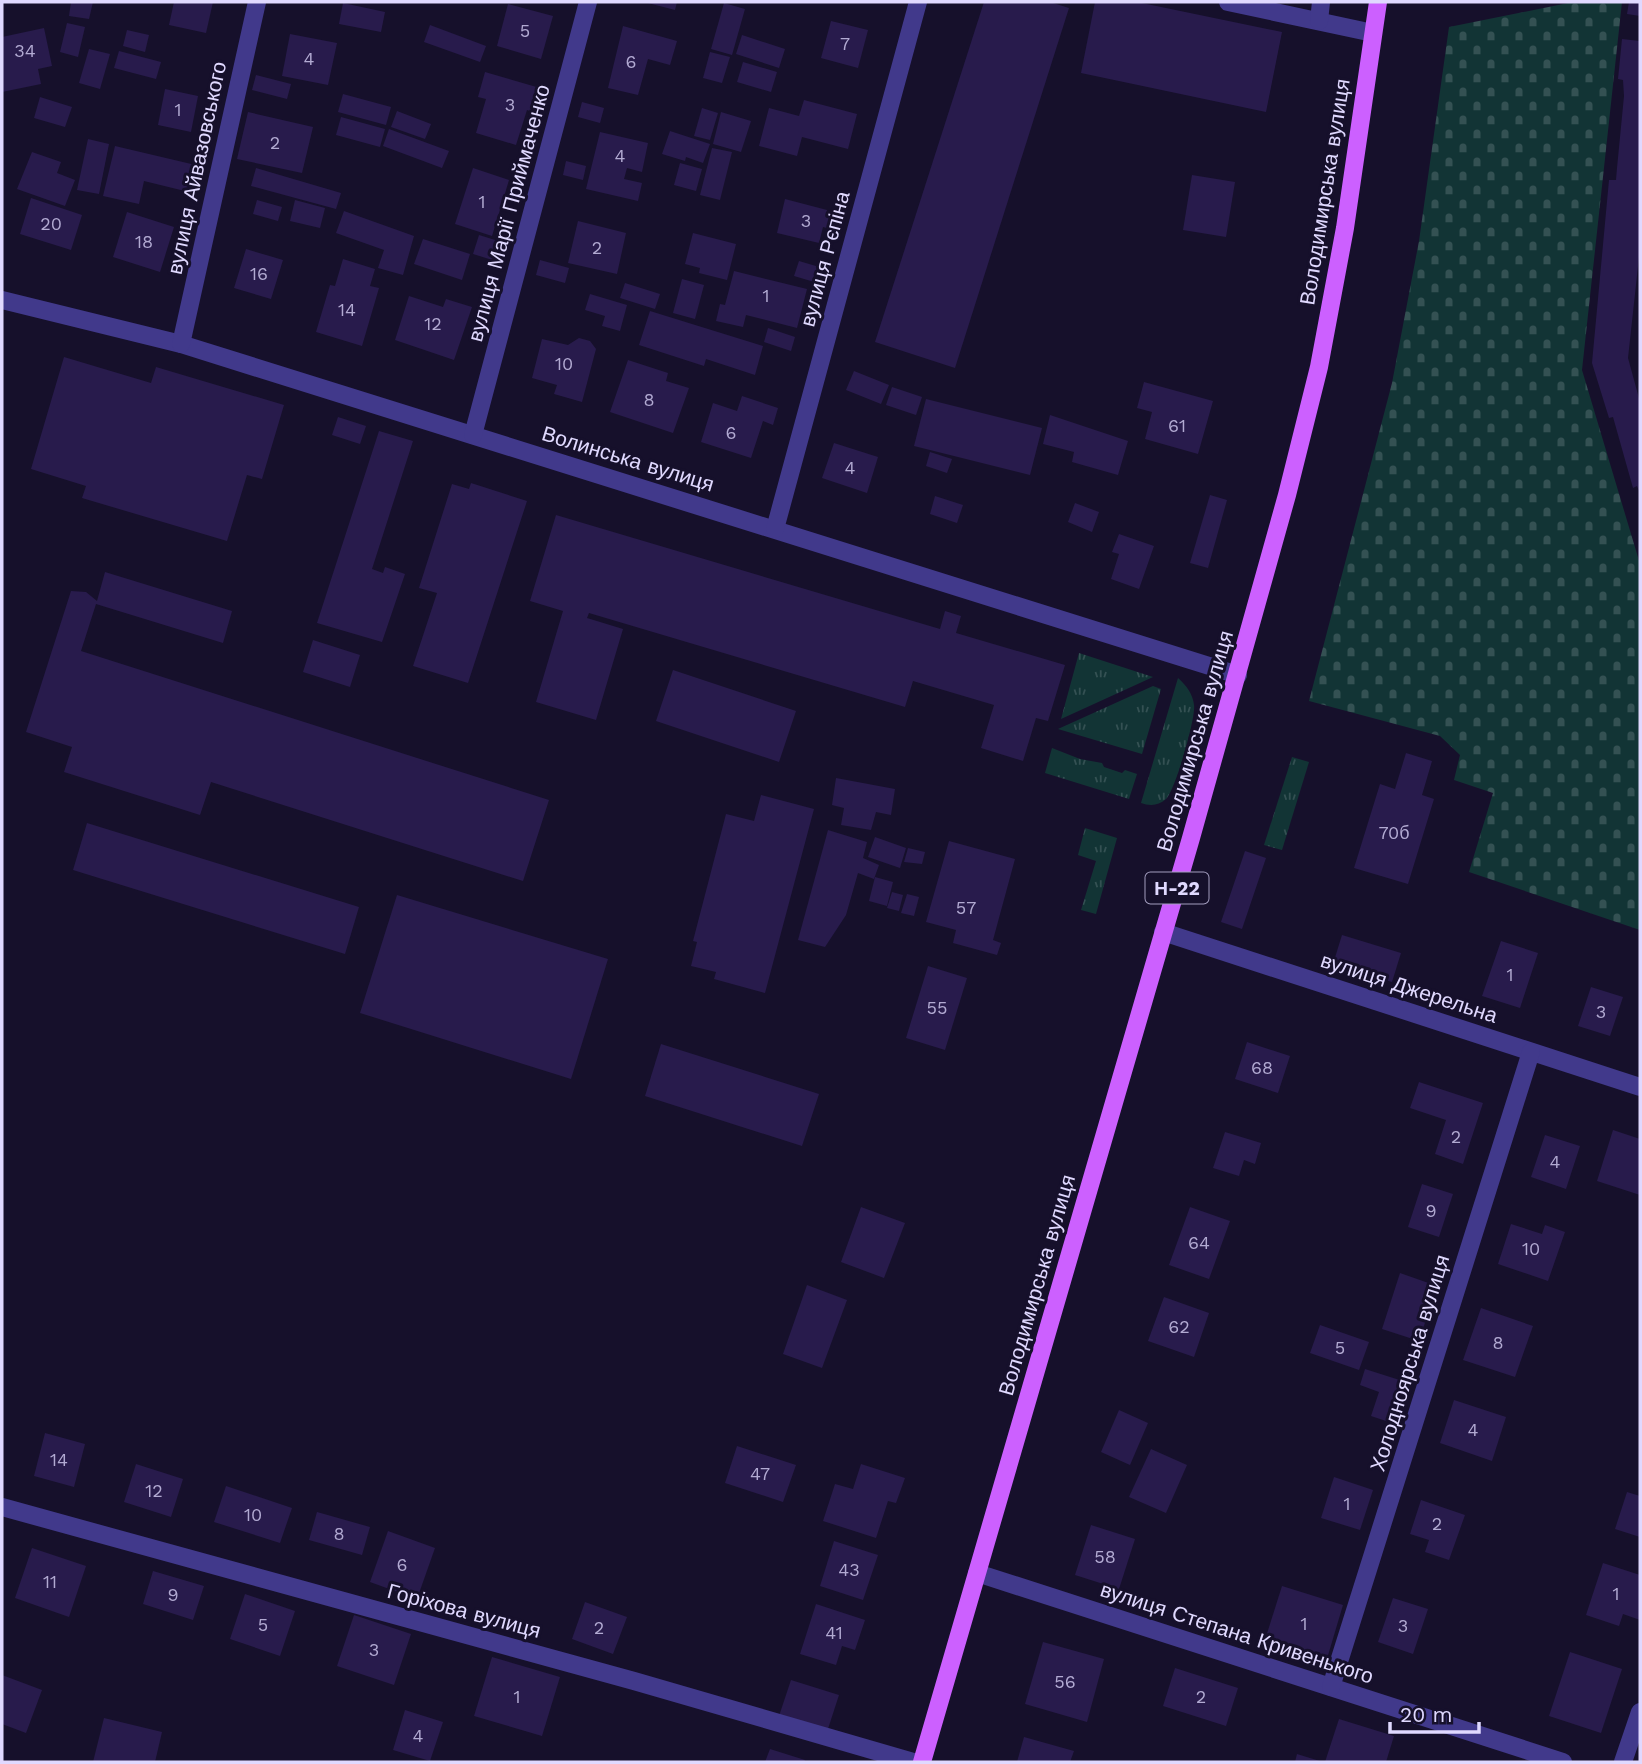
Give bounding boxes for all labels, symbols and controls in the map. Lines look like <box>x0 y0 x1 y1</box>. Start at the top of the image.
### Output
house number: 5 <box>520 20 530 41</box>
house number: 7 <box>840 33 850 54</box>
house number: 34 <box>14 40 36 61</box>
house number: 4 <box>304 48 315 69</box>
house number: 6 <box>626 51 636 72</box>
street label: вулиця Айвазовського <box>162 59 231 277</box>
street label: Володимирська вулиця <box>1294 77 1355 307</box>
street label: вулиця Марії Приймаченко <box>462 82 555 344</box>
house number: 3 <box>505 94 515 115</box>
house number: 1 <box>174 99 182 120</box>
house number: 2 <box>270 132 280 153</box>
house number: 4 <box>615 145 626 166</box>
street label: вулиця Рєпіна <box>794 188 855 329</box>
house number: 1 <box>478 191 486 212</box>
house number: 3 <box>801 210 811 231</box>
house number: 20 <box>40 213 62 234</box>
house number: 18 <box>135 231 153 252</box>
house number: 2 <box>592 237 602 258</box>
house number: 16 <box>250 263 268 284</box>
house number: 1 <box>762 285 770 306</box>
house number: 14 <box>338 299 356 320</box>
house number: 12 <box>424 313 442 334</box>
house number: 10 <box>555 353 573 374</box>
house number: 8 <box>643 389 655 410</box>
house number: 61 <box>1168 415 1186 436</box>
street label: Волинська вулиця <box>539 420 717 497</box>
house number: 6 <box>726 422 736 443</box>
house number: 4 <box>845 457 856 478</box>
street label: Володимирська вулиця <box>1151 627 1238 854</box>
house number: 70б <box>1378 822 1410 843</box>
road number: Н-22 <box>1146 873 1208 904</box>
house number: 57 <box>956 897 976 918</box>
street label: вулиця Джерельна <box>1318 947 1501 1028</box>
house number: 1 <box>1506 964 1514 985</box>
house number: 55 <box>927 997 947 1018</box>
house number: 3 <box>1596 1001 1606 1022</box>
house number: 68 <box>1251 1057 1273 1078</box>
house number: 2 <box>1451 1126 1461 1147</box>
house number: 4 <box>1550 1151 1561 1172</box>
street label: Володимирська вулиця <box>993 1171 1080 1398</box>
house number: 9 <box>1425 1200 1437 1221</box>
house number: 64 <box>1188 1232 1210 1253</box>
house number: 10 <box>1522 1238 1540 1259</box>
street label: Холодноярська вулиця <box>1365 1251 1454 1474</box>
house number: 62 <box>1168 1316 1190 1337</box>
house number: 8 <box>1492 1332 1504 1353</box>
house number: 5 <box>1335 1337 1345 1358</box>
house number: 4 <box>1468 1419 1479 1440</box>
house number: 14 <box>50 1449 68 1470</box>
house number: 47 <box>750 1463 770 1484</box>
house number: 12 <box>145 1480 163 1501</box>
house number: 1 <box>1343 1493 1351 1514</box>
house number: 10 <box>244 1504 262 1525</box>
house number: 2 <box>1432 1513 1442 1534</box>
house number: 8 <box>333 1523 345 1544</box>
house number: 58 <box>1094 1546 1116 1567</box>
house number: 6 <box>397 1554 407 1575</box>
house number: 43 <box>838 1559 860 1580</box>
house number: 11 <box>43 1571 57 1592</box>
street label: вулиця Степана Кривенького <box>1097 1576 1377 1689</box>
street label: Горіхова вулиця <box>385 1578 544 1643</box>
house number: 1 <box>1612 1583 1620 1604</box>
house number: 9 <box>167 1584 179 1605</box>
house number: 1 <box>1300 1613 1308 1634</box>
house number: 5 <box>258 1614 268 1635</box>
house number: 3 <box>1398 1615 1408 1636</box>
house number: 2 <box>594 1617 604 1638</box>
house number: 41 <box>825 1622 843 1643</box>
house number: 3 <box>369 1639 379 1660</box>
house number: 56 <box>1054 1671 1076 1692</box>
house number: 1 <box>513 1686 521 1707</box>
house number: 2 <box>1196 1686 1206 1707</box>
scale bar <box>1390 1690 1479 1734</box>
text: 20 m <box>1400 1702 1452 1727</box>
house number: 4 <box>413 1725 424 1746</box>

